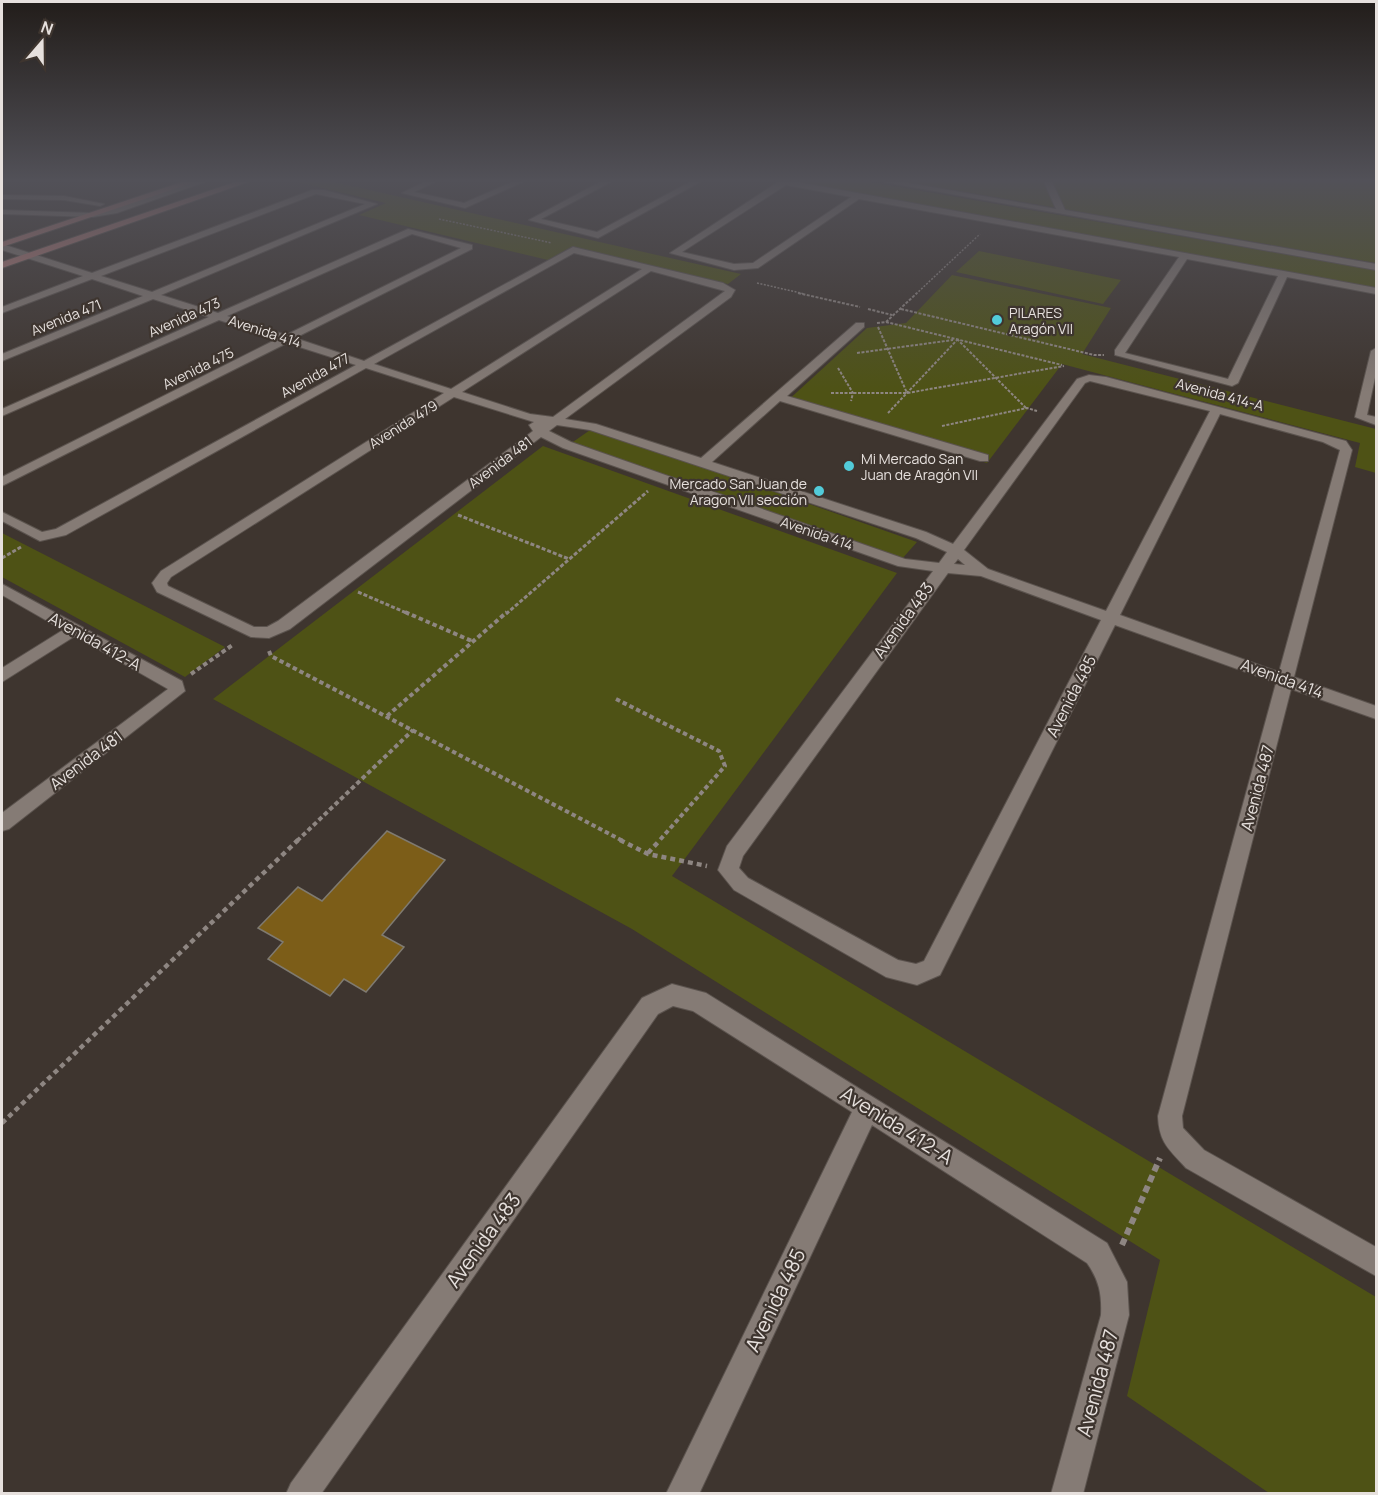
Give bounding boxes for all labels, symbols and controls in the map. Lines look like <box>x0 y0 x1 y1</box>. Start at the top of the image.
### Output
north arrow <box>12 12 72 72</box>
text: N <box>38 16 56 40</box>
street label: Avenida 473 <box>145 293 223 341</box>
street label: Avenida 471 <box>28 294 104 340</box>
place label: PILARES Aragón VII <box>1009 303 1073 338</box>
street label: Avenida 414 <box>226 310 304 352</box>
marker: PILARES Aragón VII <box>990 313 1004 327</box>
street label: Avenida 475 <box>159 343 237 393</box>
street label: Avenida 477 <box>277 348 353 402</box>
street label: Avenida 414-A <box>1174 373 1266 415</box>
street label: Avenida 479 <box>365 395 441 453</box>
street label: Avenida 481 <box>464 432 536 492</box>
place label: Mi Mercado San Juan de Aragón VII <box>861 449 978 484</box>
marker: Mi Mercado San Juan de Aragón VII <box>842 459 856 473</box>
place label: Mercado San Juan de Aragon VII sección <box>670 474 807 509</box>
marker: Mercado San Juan de Aragon VII sección <box>812 484 826 498</box>
street label: Avenida 414 <box>778 512 856 554</box>
street label: Avenida 483 <box>868 578 938 662</box>
street label: Avenida 412-A <box>45 607 145 675</box>
street label: Avenida 485 <box>1041 651 1101 741</box>
street label: Avenida 414 <box>1238 653 1326 703</box>
street label: Avenida 481 <box>45 725 127 795</box>
street label: Avenida 487 <box>1235 743 1279 833</box>
street label: Avenida 412-A <box>835 1080 959 1171</box>
street label: Avenida 483 <box>439 1187 527 1293</box>
street label: Avenida 485 <box>738 1244 812 1356</box>
street label: Avenida 487 <box>1070 1326 1124 1440</box>

